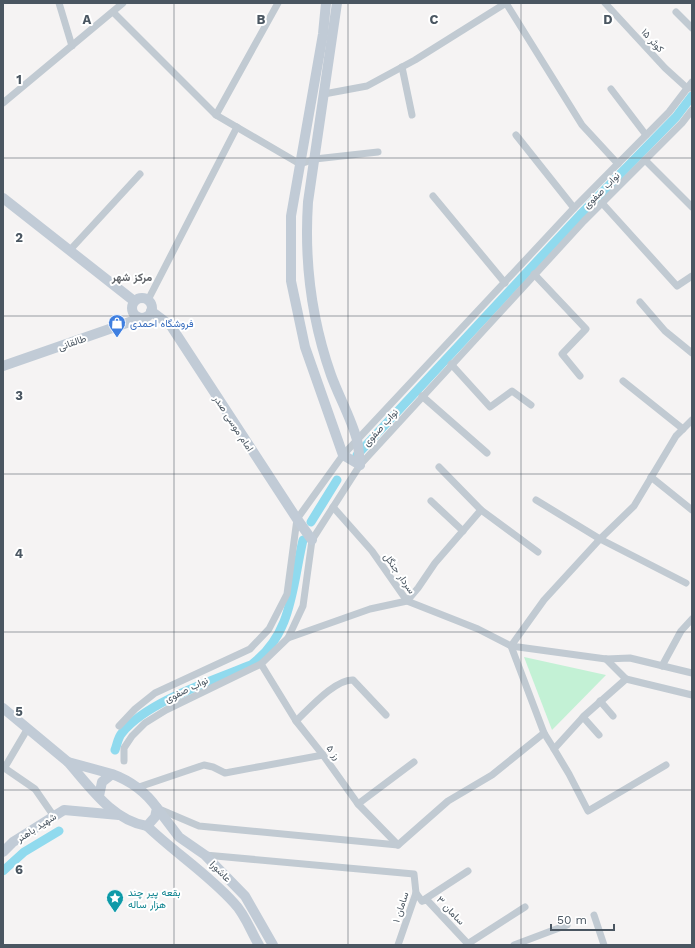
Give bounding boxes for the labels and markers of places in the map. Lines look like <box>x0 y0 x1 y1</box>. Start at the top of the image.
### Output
shop icon: فروشگاه احمدی <box>107 313 127 338</box>
place label: فروشگاه احمدی <box>130 318 194 330</box>
place label: بقعه پیر چند هزار ساله <box>128 887 180 911</box>
place icon: بقعه پیر چند هزار ساله <box>105 888 125 913</box>

